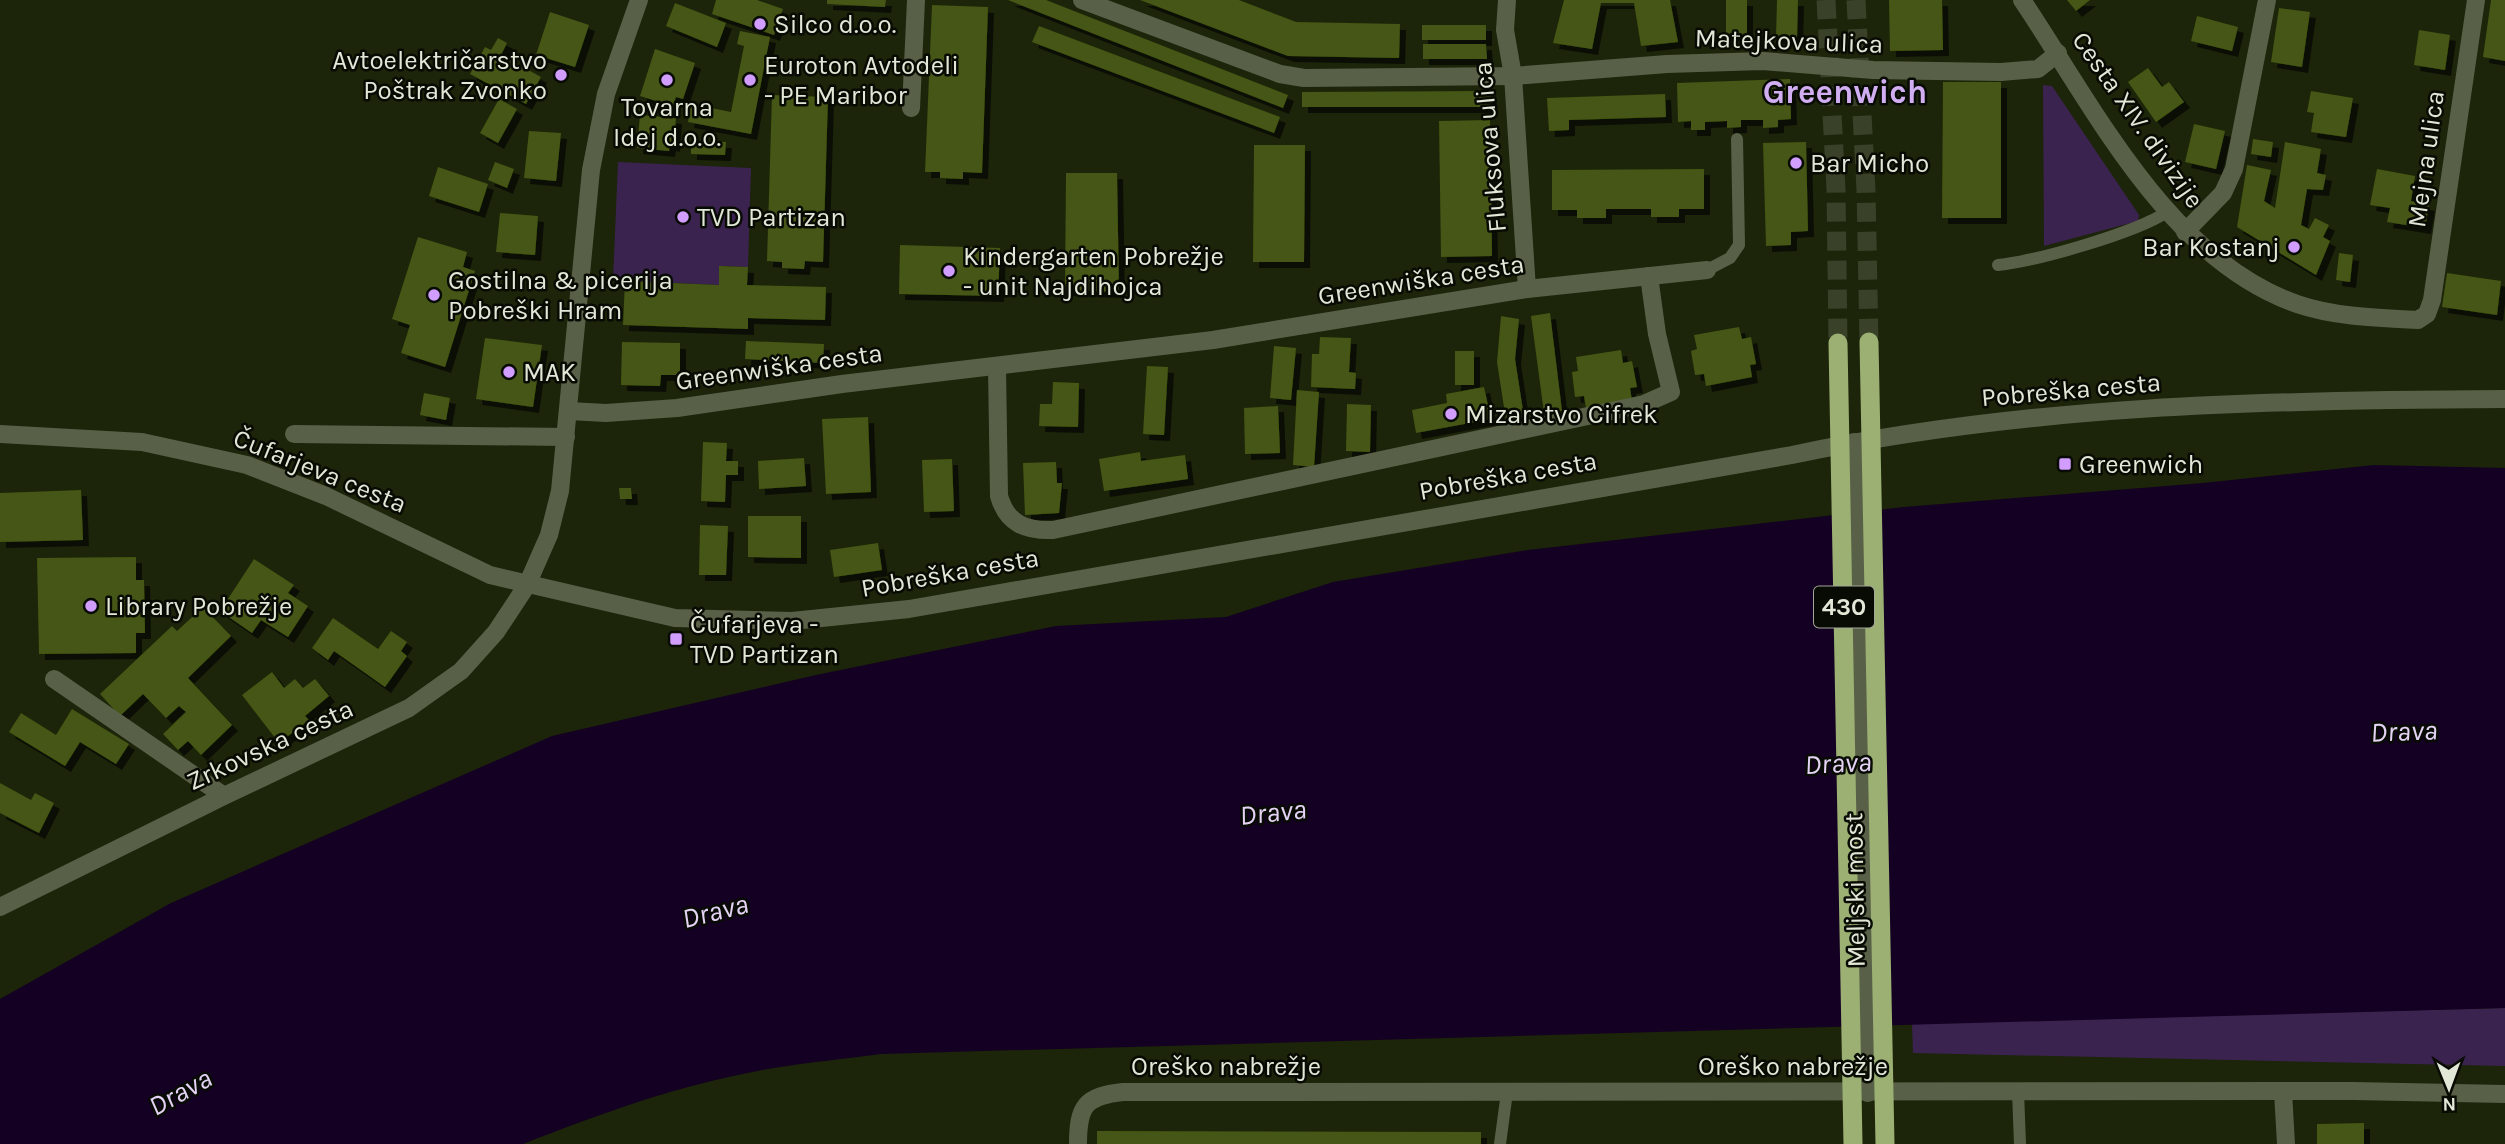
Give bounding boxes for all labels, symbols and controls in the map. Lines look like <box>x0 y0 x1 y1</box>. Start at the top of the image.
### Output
place label: Silco d.o.o. <box>774 9 896 40</box>
marker: Silco d.o.o. <box>752 16 768 32</box>
street label: Matejkova ulica <box>1694 22 1884 60</box>
street label: Cesta XIV. divizije <box>2066 26 2210 214</box>
place label: Avtoelektričarstvo Poštrak Zvonko <box>332 45 547 106</box>
place label: Euroton Avtodeli - PE Maribor <box>764 50 959 111</box>
street label: Fluksova ulica <box>1467 60 1513 234</box>
marker: Avtoelektričarstvo Poštrak Zvonko <box>553 67 569 83</box>
marker: Tovarna Idej d.o.o. <box>659 72 675 88</box>
marker: Euroton Avtodeli - PE Maribor <box>742 72 758 88</box>
district label: Greenwich <box>1763 73 1927 111</box>
street label: Mejna ulica <box>2401 88 2451 230</box>
place label: Tovarna Idej d.o.o. <box>613 92 721 153</box>
place label: Bar Micho <box>1810 148 1929 179</box>
marker: Bar Micho <box>1788 155 1804 171</box>
place label: TVD Partizan <box>697 202 846 233</box>
marker: TVD Partizan <box>675 209 691 225</box>
place label: Bar Kostanj <box>2142 232 2280 263</box>
marker: Bar Kostanj <box>2286 239 2302 255</box>
place label: Kindergarten Pobrežje - unit Najdihojca <box>963 241 1224 302</box>
street label: Greenwiška cesta <box>1316 248 1526 312</box>
marker: Kindergarten Pobrežje - unit Najdihojca <box>941 263 957 279</box>
place label: Gostilna & picerija Pobreški Hram <box>448 265 673 326</box>
marker: Gostilna & picerija Pobreški Hram <box>426 287 442 303</box>
street label: Greenwiška cesta <box>674 337 884 397</box>
place label: MAK <box>523 357 576 388</box>
marker: MAK <box>501 364 517 380</box>
street label: Pobreška cesta <box>1980 367 2162 413</box>
place label: Mizarstvo Cifrek <box>1465 399 1658 430</box>
marker: Mizarstvo Cifrek <box>1443 406 1459 422</box>
street label: Čufarjeva cesta <box>229 421 411 520</box>
street label: Pobreška cesta <box>1417 445 1599 507</box>
place label: Greenwich <box>2079 449 2203 480</box>
marker: Greenwich <box>2057 456 2073 472</box>
street label: Pobreška cesta <box>859 542 1041 604</box>
road number: 430 <box>1814 586 1874 628</box>
place label: Library Pobrežje <box>105 591 292 622</box>
marker: Library Pobrežje <box>83 598 99 614</box>
place label: Čufarjeva - TVD Partizan <box>690 608 839 670</box>
marker: Čufarjeva - TVD Partizan <box>668 631 684 647</box>
street label: Zrkovska cesta <box>182 693 358 797</box>
water label: Drava <box>2370 713 2438 749</box>
water label: Drava <box>1804 745 1872 781</box>
water label: Drava <box>1238 792 1308 832</box>
street label: Meljski most <box>1838 812 1872 968</box>
water label: Drava <box>678 887 752 935</box>
street label: Oreško nabrežje <box>1131 1051 1321 1082</box>
street label: Oreško nabrežje <box>1698 1051 1888 1082</box>
north arrow <box>2414 1053 2484 1123</box>
water label: Drava <box>143 1061 217 1123</box>
text: N <box>2442 1093 2456 1115</box>

